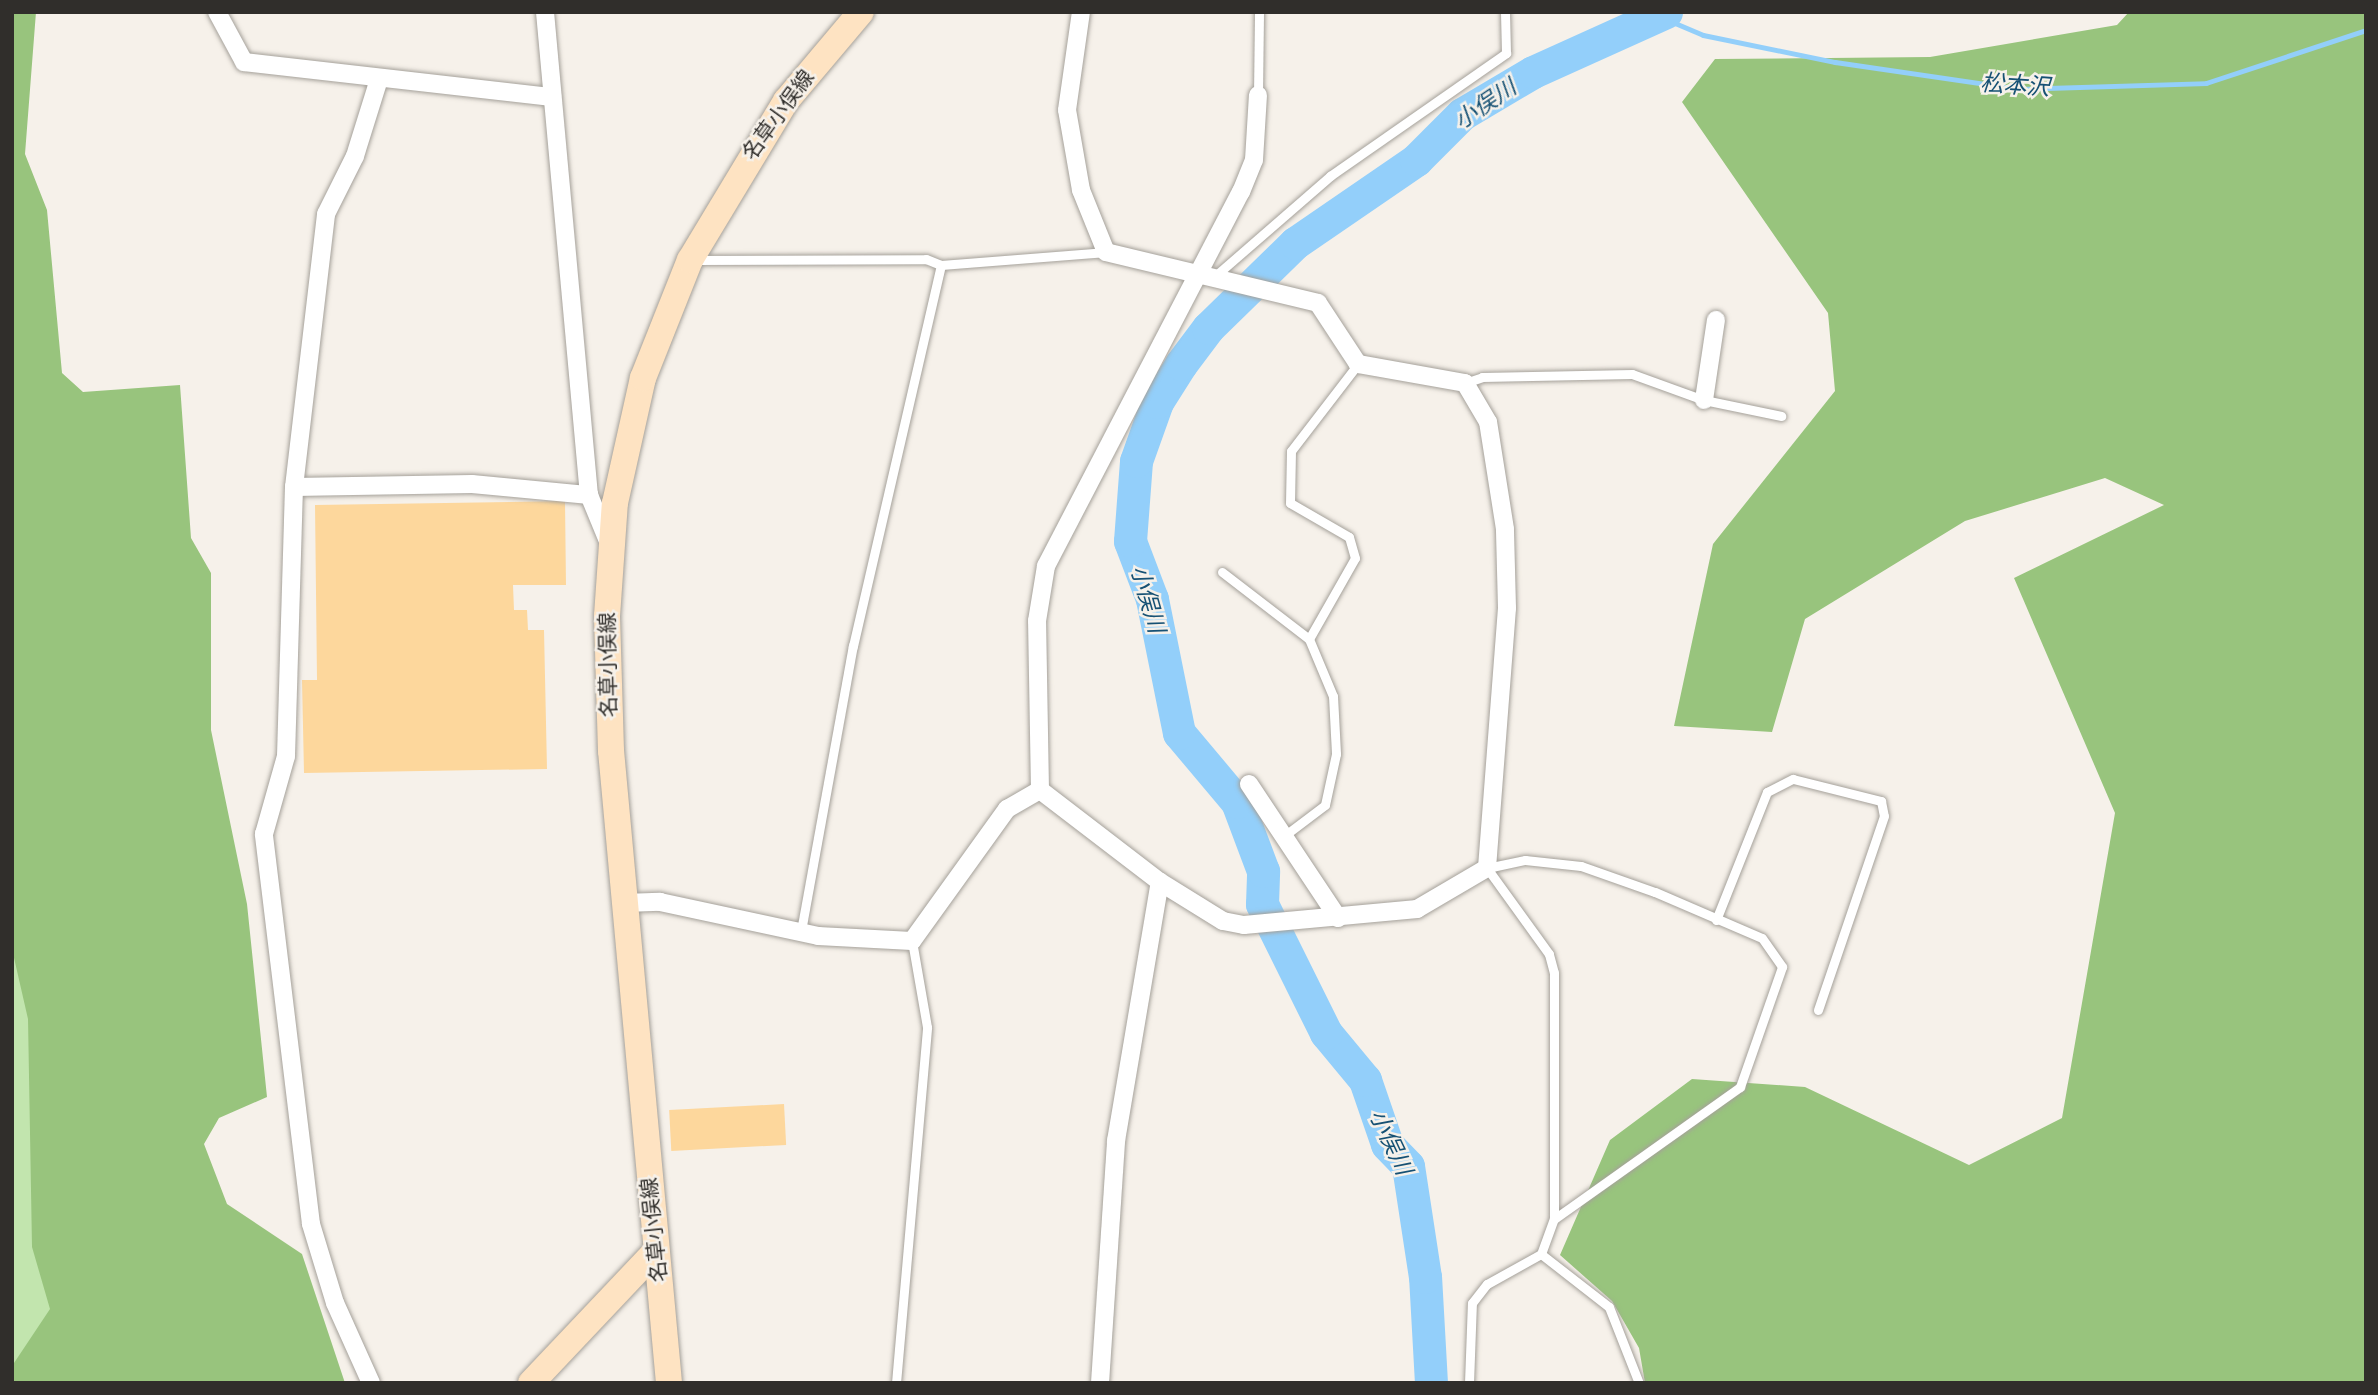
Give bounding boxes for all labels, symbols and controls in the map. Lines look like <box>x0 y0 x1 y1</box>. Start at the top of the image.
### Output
street label: 名草小俣線 <box>737 65 819 165</box>
water label: 松本沢 <box>1980 69 2050 101</box>
water label: 小俣川 <box>1449 73 1521 135</box>
water label: 小俣川 <box>1125 562 1171 636</box>
street label: 名草小俣線 <box>594 612 622 718</box>
water label: 小俣川 <box>1364 1105 1418 1179</box>
street label: 名草小俣線 <box>636 1176 672 1284</box>

